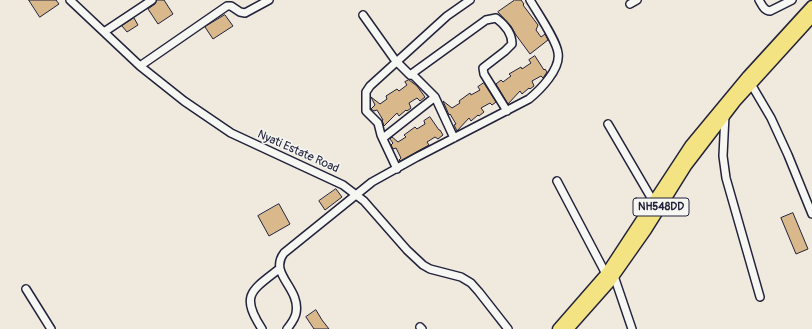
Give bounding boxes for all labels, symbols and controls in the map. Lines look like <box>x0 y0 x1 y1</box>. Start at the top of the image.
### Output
street label: Nyati Estate Road <box>255 128 341 176</box>
road number: NH548DD <box>633 198 689 216</box>

